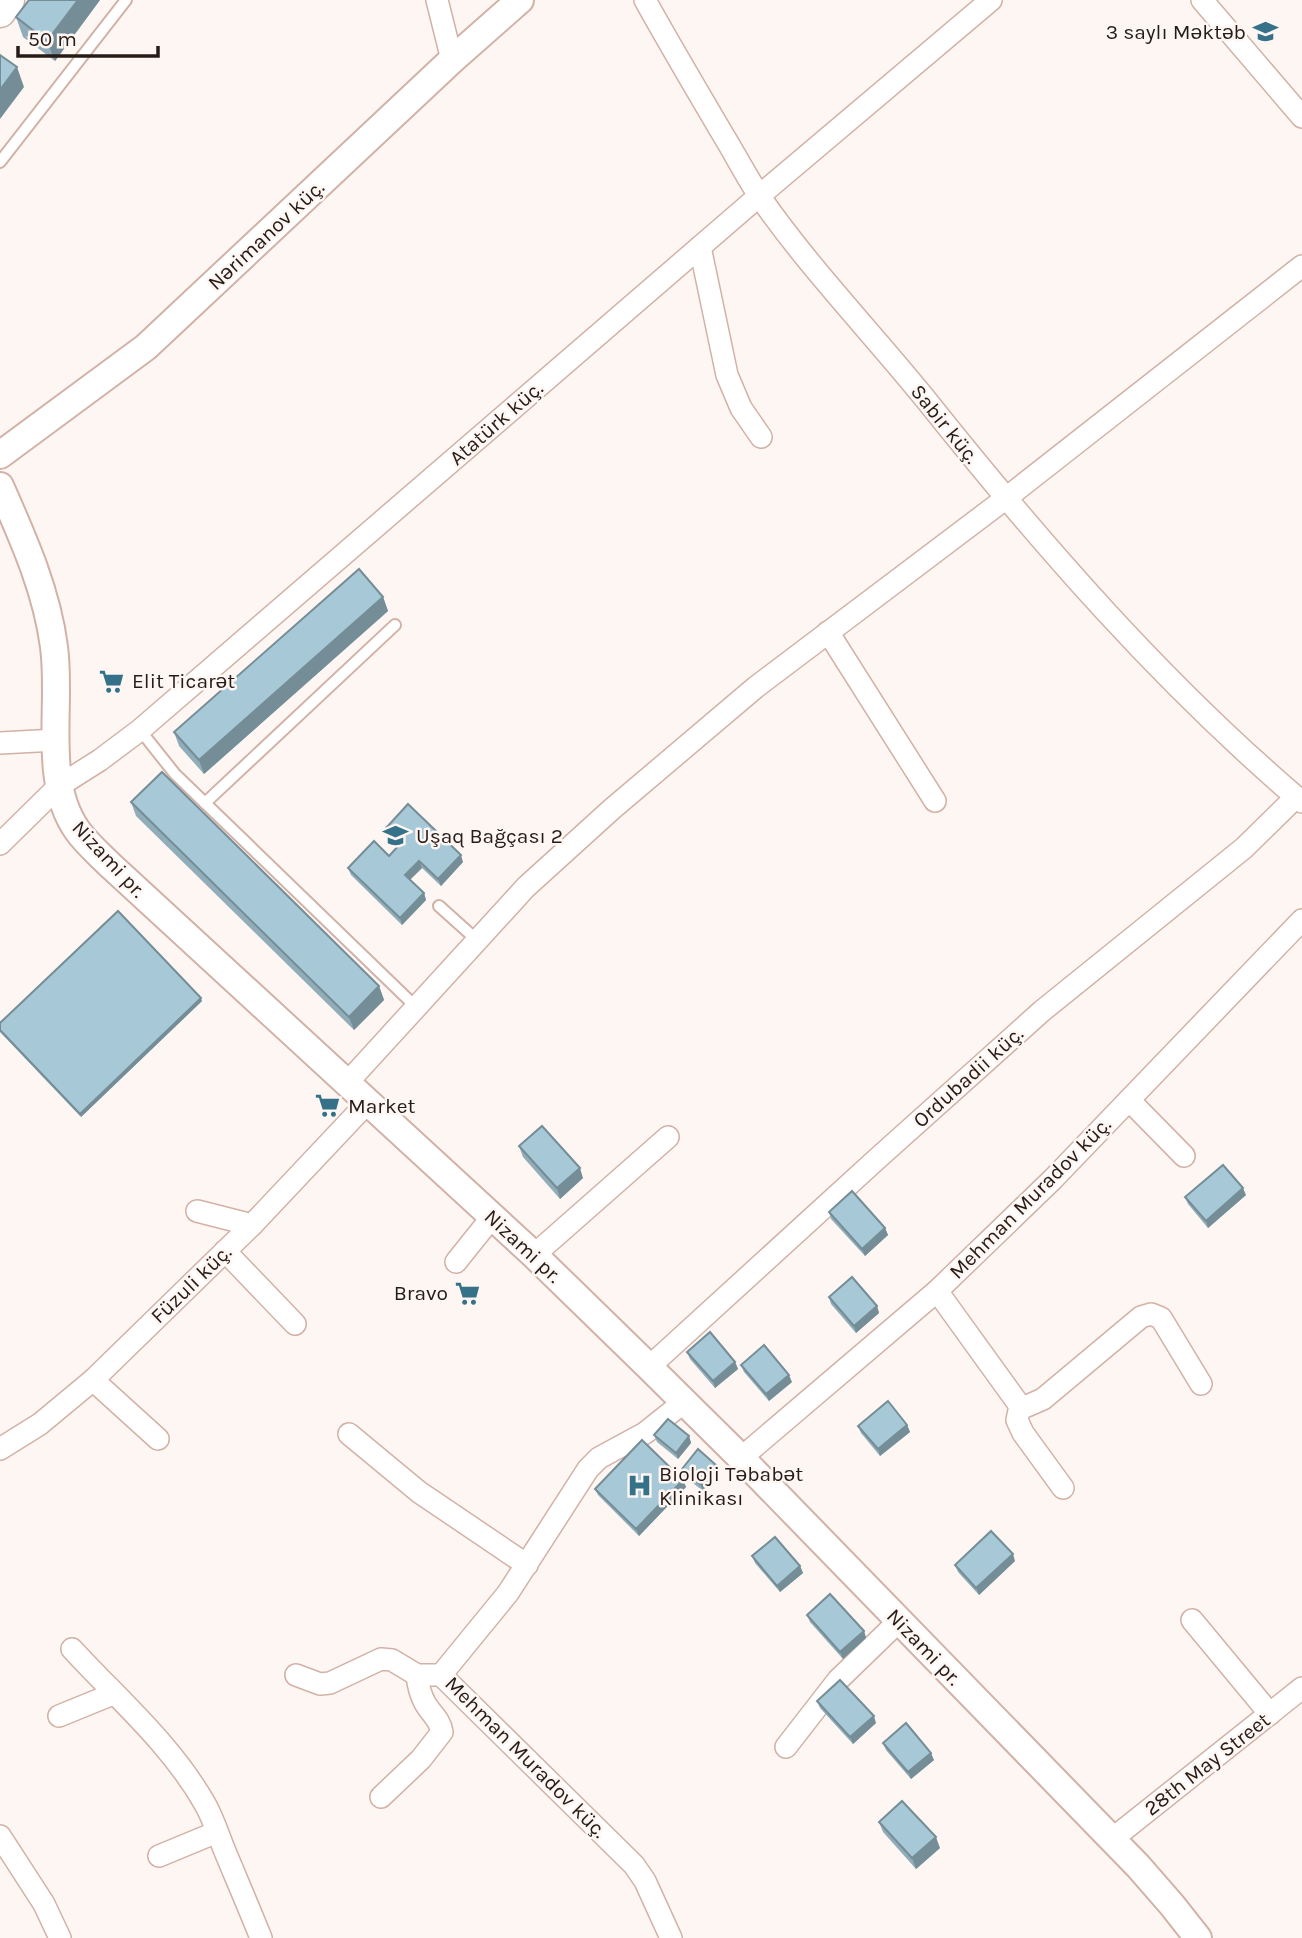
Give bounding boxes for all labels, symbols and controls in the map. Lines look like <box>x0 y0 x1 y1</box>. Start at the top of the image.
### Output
scale bar <box>18 14 158 58</box>
school or university icon: 3 saylı Məktəb <box>1252 18 1280 46</box>
place label: 3 saylı Məktəb <box>1106 20 1246 44</box>
text: 50 m <box>28 27 77 51</box>
street label: Nərimanov küç. <box>203 175 329 295</box>
street label: Atatürk küç. <box>444 376 548 470</box>
street label: Sabir küç. <box>906 380 984 469</box>
supermarket icon: Elit Ticarət <box>98 667 126 695</box>
place label: Elit Ticarət <box>132 669 235 693</box>
street label: Nizami pr. <box>67 815 151 903</box>
school or university icon: Uşaq Bağçası 2 <box>382 822 410 850</box>
place label: Uşaq Bağçası 2 <box>416 824 563 848</box>
street label: Ordubadii küç. <box>908 1021 1028 1133</box>
supermarket icon: Market <box>314 1092 342 1120</box>
place label: Market <box>348 1094 416 1118</box>
street label: Mehman Muradov küç. <box>944 1112 1116 1284</box>
street label: Nizami pr. <box>479 1204 567 1288</box>
street label: Füzuli küç. <box>146 1240 236 1328</box>
supermarket icon: Bravo <box>454 1279 482 1307</box>
place label: Bravo <box>394 1281 448 1305</box>
place label: Bioloji Təbabət Klinikası <box>659 1462 803 1510</box>
hospital icon: Bioloji Təbabət Klinikası <box>625 1472 653 1500</box>
street label: Nizami pr. <box>882 1604 966 1690</box>
street label: Mehman Muradov küç. <box>440 1671 612 1843</box>
street label: 28th May Street <box>1140 1708 1275 1820</box>

